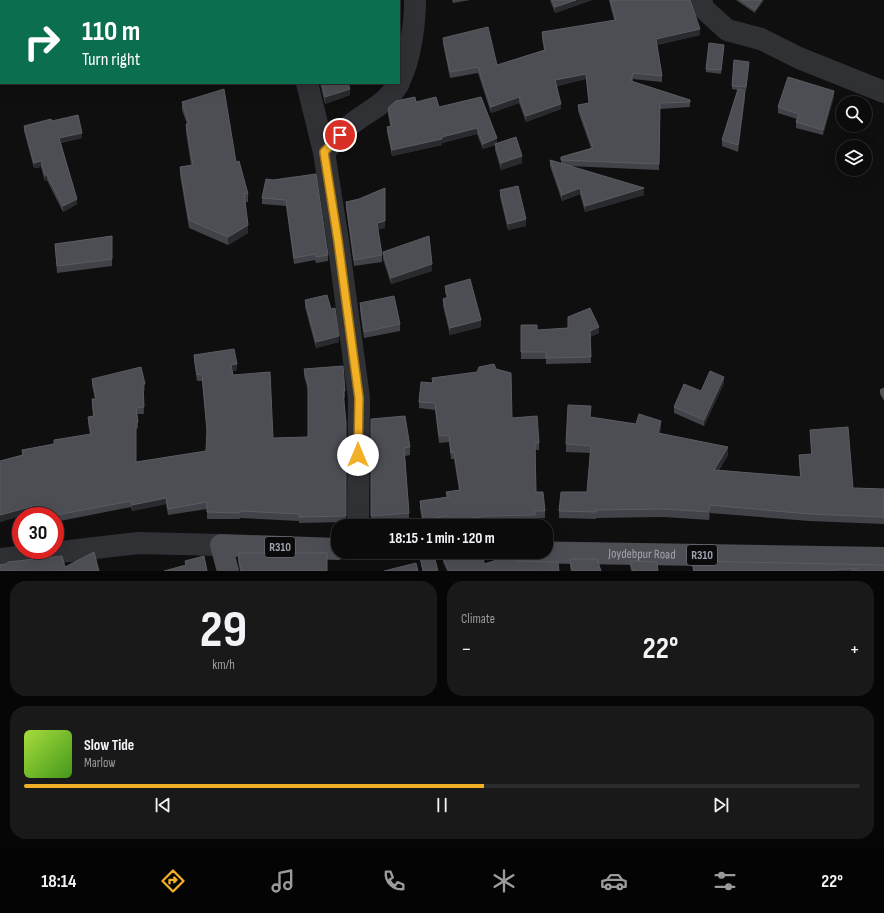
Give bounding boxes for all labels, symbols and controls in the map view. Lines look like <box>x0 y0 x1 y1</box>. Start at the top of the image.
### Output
text: 110 m <box>82 15 140 48</box>
icon: right <box>16 16 68 68</box>
text: Turn right <box>82 49 140 70</box>
map controls <box>836 96 872 176</box>
button: search <box>836 96 872 132</box>
pin <box>323 118 357 152</box>
icon: arrive <box>329 124 351 146</box>
button: layers <box>836 140 872 176</box>
position arrow <box>337 434 379 476</box>
speed limit sign: 30 <box>12 507 64 559</box>
text: 18:15 · 1 min · 120 m <box>389 529 495 548</box>
road number: R310 <box>265 537 295 557</box>
street label: Joydebpur Road <box>607 545 676 563</box>
road number: R310 <box>687 545 717 565</box>
text: 29 <box>200 599 247 662</box>
text: Climate <box>461 611 495 627</box>
text: 22° <box>643 631 678 667</box>
text: − <box>461 636 472 663</box>
text: + <box>849 636 860 663</box>
text: km/h <box>212 657 235 673</box>
text: Slow Tide <box>84 736 134 755</box>
text: Marlow <box>84 755 116 771</box>
icon: previous <box>152 794 174 816</box>
icon: pause <box>431 794 453 816</box>
icon: next <box>710 794 732 816</box>
icon: directions <box>159 867 187 895</box>
icon: music <box>269 867 297 895</box>
icon: phone <box>380 867 408 895</box>
icon: climate <box>490 867 518 895</box>
icon: car <box>600 867 628 895</box>
icon: filters <box>711 867 739 895</box>
text: 18:14 <box>41 871 76 892</box>
text: 22° <box>821 871 843 892</box>

